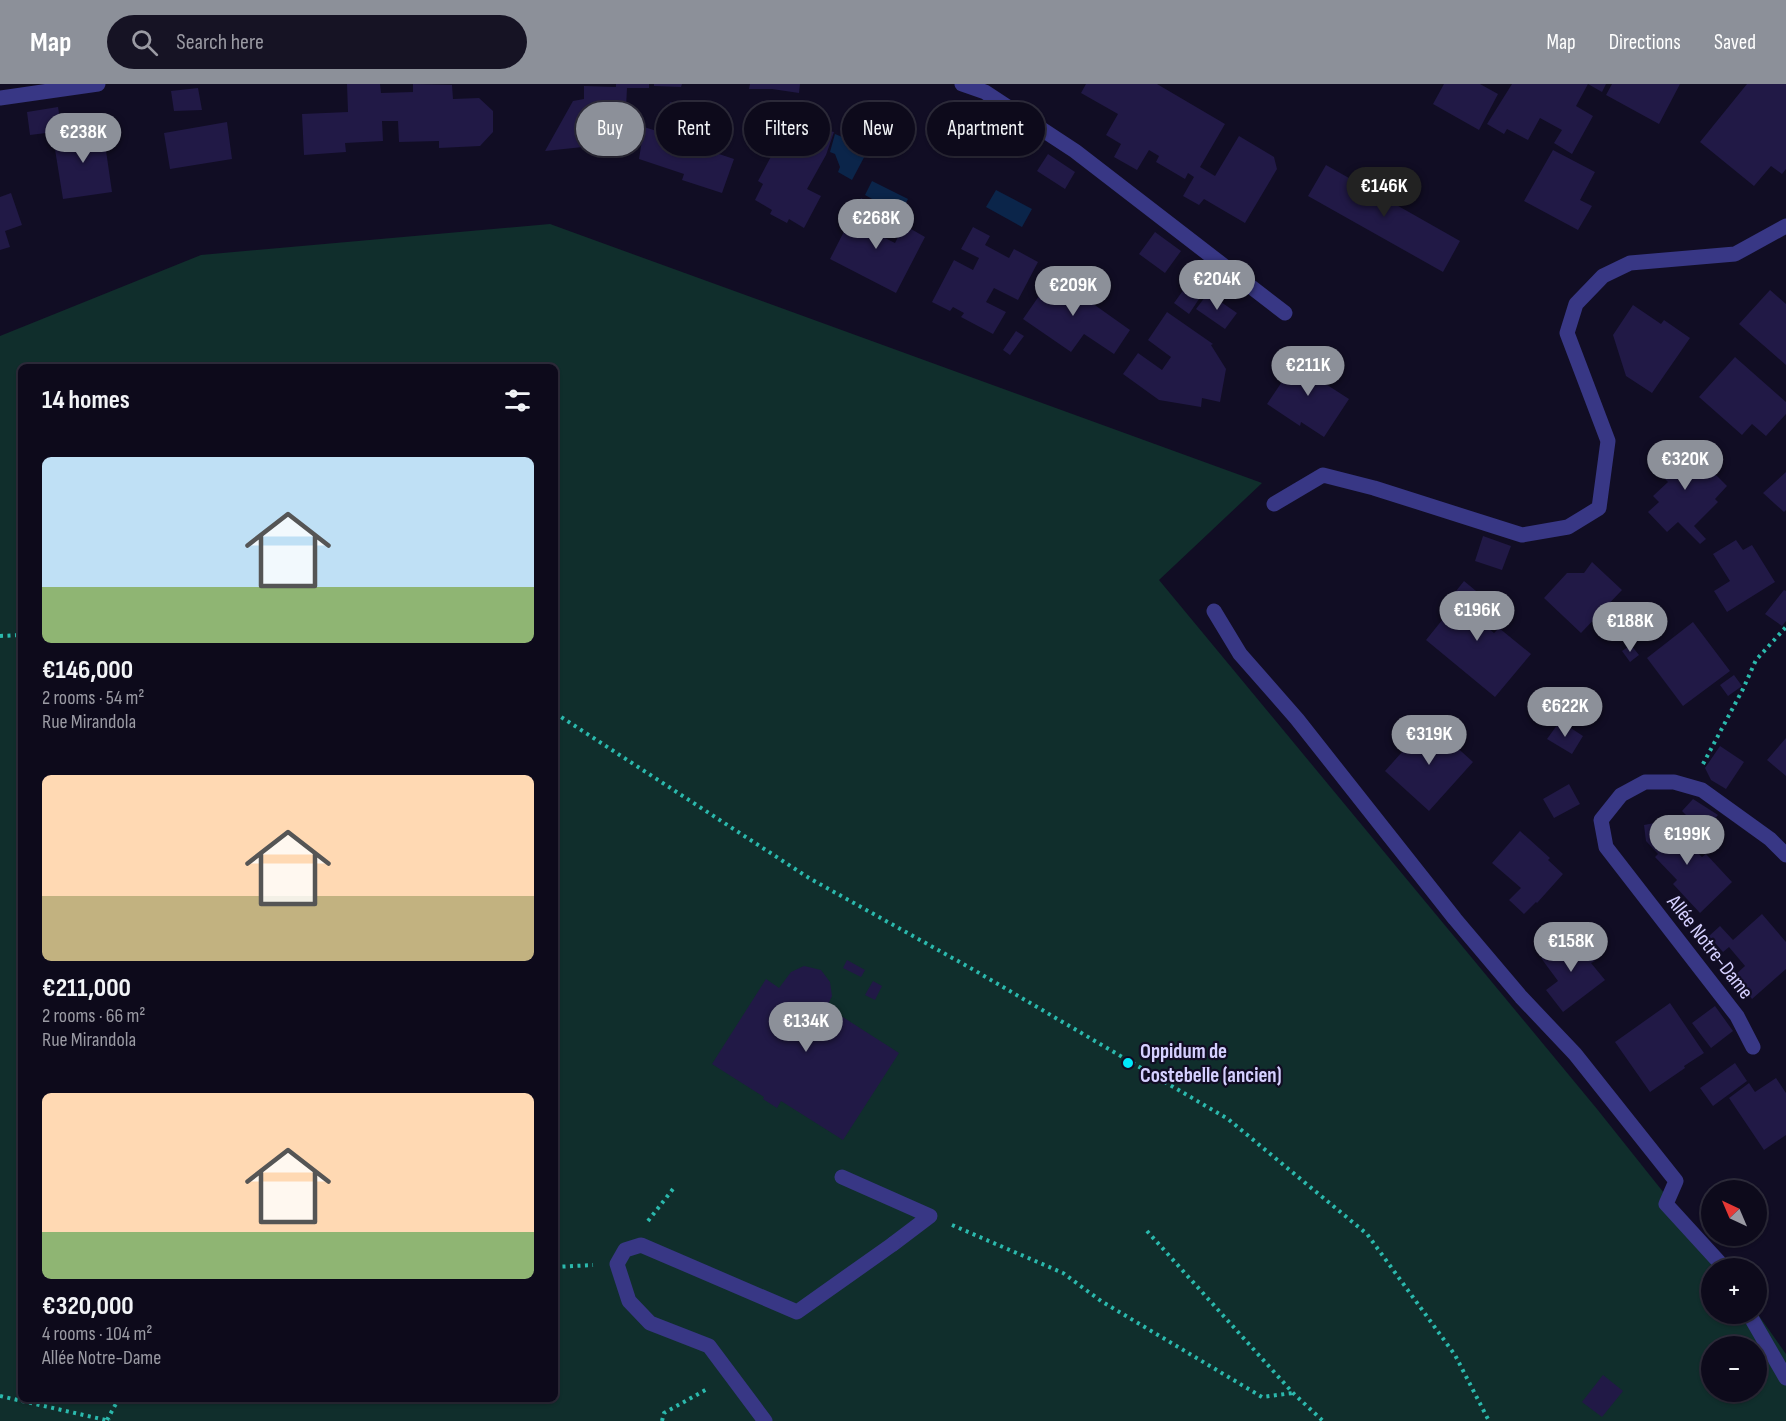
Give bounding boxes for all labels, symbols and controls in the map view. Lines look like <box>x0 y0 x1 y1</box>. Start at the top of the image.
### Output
search box <box>107 15 527 69</box>
text: Map <box>30 26 71 59</box>
icon: search <box>128 26 161 59</box>
text: Search here <box>176 29 264 56</box>
text: Map <box>1546 30 1576 55</box>
text: Directions <box>1609 30 1681 55</box>
text: Saved <box>1714 30 1756 55</box>
chip: Buy <box>576 102 644 156</box>
chip: Rent <box>656 102 732 156</box>
chip: Filters <box>744 102 830 156</box>
chip: New <box>842 102 915 156</box>
chip: Apartment <box>927 102 1045 156</box>
pin: €238K <box>41 113 125 164</box>
text: €238K <box>59 120 107 144</box>
pin: €146K <box>1342 167 1426 218</box>
text: €146K <box>1360 174 1408 198</box>
pin: €268K <box>834 199 918 250</box>
text: €268K <box>852 206 900 230</box>
pin: €204K <box>1175 260 1259 311</box>
pin: €209K <box>1031 266 1115 317</box>
text: €204K <box>1193 267 1241 291</box>
text: €209K <box>1049 273 1097 297</box>
pin: €211K <box>1266 346 1350 397</box>
text: €211K <box>1285 353 1331 377</box>
icon: filters <box>501 384 534 417</box>
text: 14 homes <box>42 385 130 416</box>
pin: €320K <box>1643 440 1727 491</box>
text: €320K <box>1661 447 1709 471</box>
icon: home <box>234 496 342 604</box>
pin: €196K <box>1435 591 1519 642</box>
text: €196K <box>1453 598 1501 622</box>
pin: €188K <box>1588 602 1672 653</box>
text: €188K <box>1606 609 1654 633</box>
text: €146,000 <box>42 655 133 686</box>
text: 2 rooms · 54 m² <box>42 686 144 710</box>
pin: €622K <box>1523 687 1607 738</box>
text: €622K <box>1541 694 1589 718</box>
text: Rue Mirandola <box>42 710 136 734</box>
pin: €319K <box>1387 715 1471 766</box>
text: €319K <box>1406 722 1452 746</box>
icon: home <box>234 814 342 922</box>
pin: €199K <box>1645 815 1729 866</box>
text: €199K <box>1663 822 1711 846</box>
street label: Allée Notre-Dame <box>1661 889 1758 1004</box>
pin: €158K <box>1529 922 1613 973</box>
text: €158K <box>1548 929 1594 953</box>
text: €211,000 <box>42 973 131 1004</box>
pin: €134K <box>764 1002 848 1053</box>
text: 2 rooms · 66 m² <box>42 1004 146 1028</box>
text: €134K <box>783 1009 829 1033</box>
text: Rue Mirandola <box>42 1028 136 1052</box>
place label: Oppidum de Costebelle (ancien) <box>1140 1039 1282 1088</box>
marker: Oppidum de Costebelle (ancien) <box>1121 1056 1135 1070</box>
icon: home <box>234 1132 342 1240</box>
north arrow <box>1701 1180 1767 1246</box>
map controls <box>1701 1180 1767 1402</box>
button: + <box>1701 1258 1767 1324</box>
text: €320,000 <box>42 1291 134 1322</box>
text: 4 rooms · 104 m² <box>42 1322 152 1346</box>
button: − <box>1701 1336 1767 1402</box>
text: Allée Notre-Dame <box>42 1346 161 1370</box>

